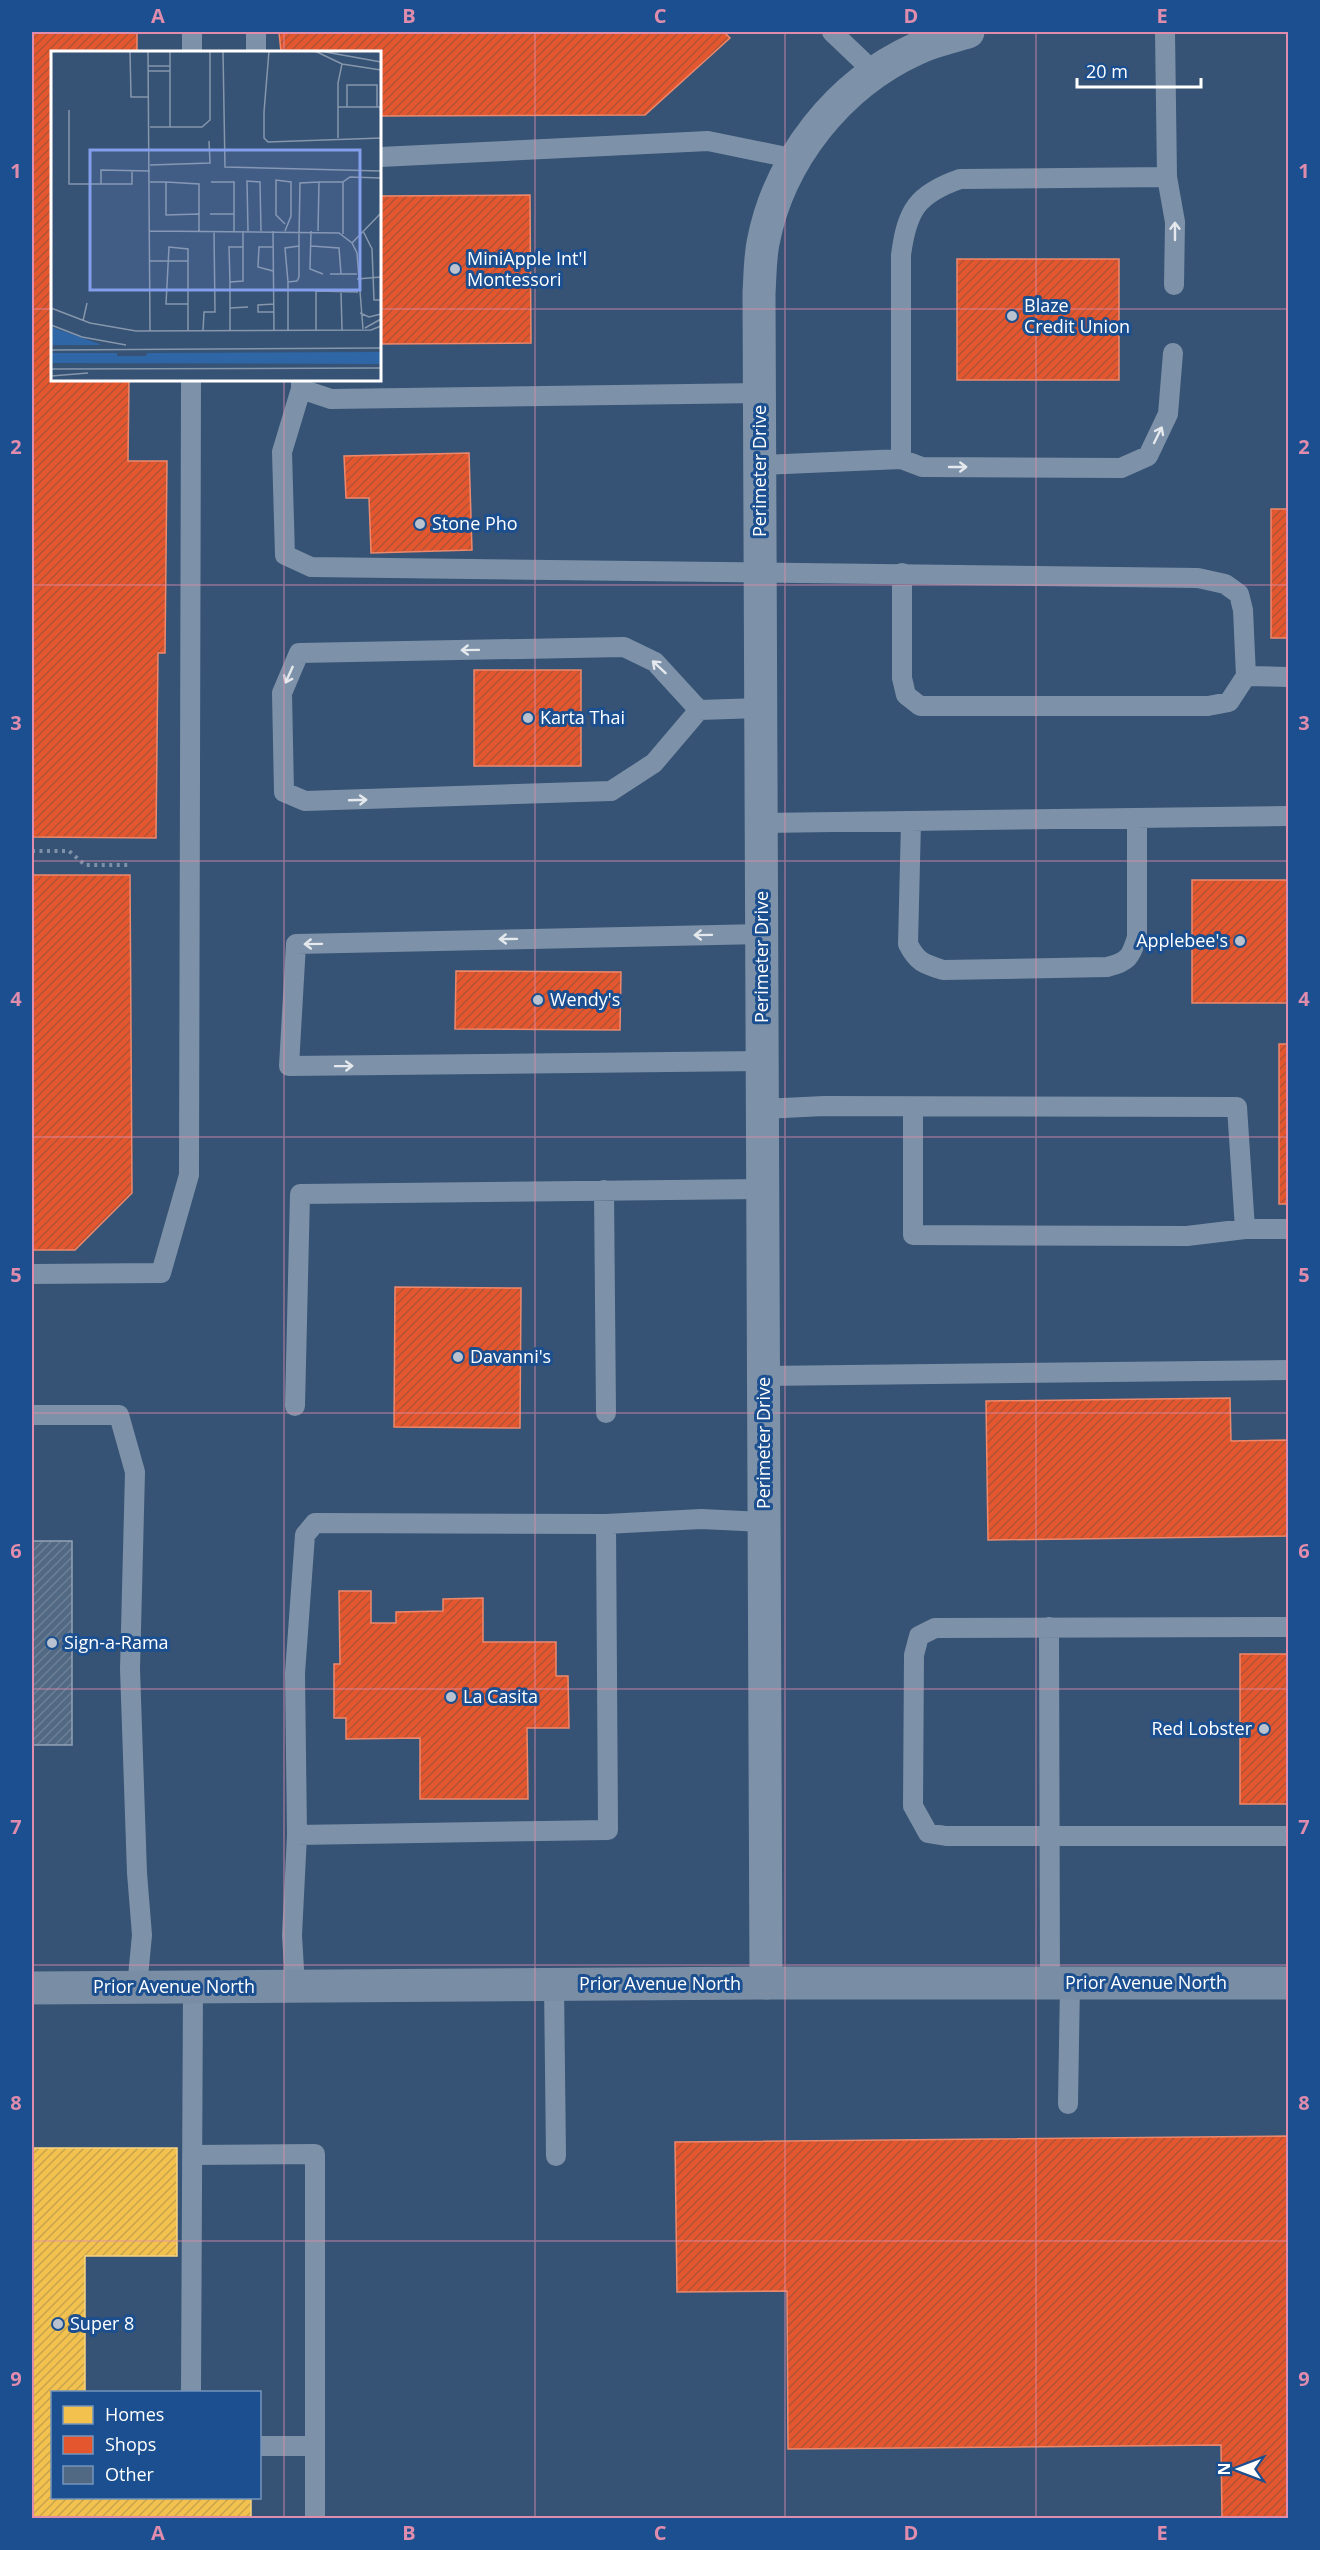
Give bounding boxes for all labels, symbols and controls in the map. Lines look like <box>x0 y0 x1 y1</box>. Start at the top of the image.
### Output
text: A <box>151 2 165 29</box>
text: B <box>402 2 416 29</box>
text: C <box>654 2 667 29</box>
text: D <box>904 2 918 29</box>
text: E <box>1156 2 1168 29</box>
inset map <box>51 51 381 381</box>
scale bar <box>1077 51 1202 89</box>
text: 20 m <box>1086 59 1128 83</box>
text: 1 <box>10 157 22 184</box>
text: 1 <box>1298 157 1310 184</box>
one-way arrow <box>1169 221 1181 241</box>
place label: MiniApple Int'l Montessori <box>467 246 587 291</box>
marker: MiniApple Int'l Montessori <box>448 262 462 276</box>
place label: Blaze Credit Union <box>1024 293 1130 338</box>
marker: Blaze Credit Union <box>1005 309 1019 323</box>
street label: Perimeter Drive <box>747 405 771 537</box>
one-way arrow <box>1153 426 1165 444</box>
text: 2 <box>10 433 22 460</box>
text: 2 <box>1298 433 1310 460</box>
one-way arrow <box>947 461 967 473</box>
place label: Stone Pho <box>432 511 518 535</box>
marker: Stone Pho <box>413 517 427 531</box>
one-way arrow <box>460 644 480 656</box>
one-way arrow <box>651 660 666 674</box>
one-way arrow <box>283 666 295 684</box>
place label: Karta Thai <box>540 705 625 729</box>
text: 3 <box>10 709 22 736</box>
text: 3 <box>1298 709 1310 736</box>
marker: Karta Thai <box>521 711 535 725</box>
one-way arrow <box>348 794 368 806</box>
street label: Perimeter Drive <box>749 891 773 1023</box>
place label: Applebee's <box>1136 928 1228 952</box>
one-way arrow <box>694 929 714 941</box>
one-way arrow <box>499 934 519 945</box>
marker: Applebee's <box>1233 934 1247 948</box>
one-way arrow <box>304 938 324 949</box>
text: 4 <box>10 985 22 1012</box>
text: 4 <box>1298 985 1310 1012</box>
place label: Wendy's <box>550 987 620 1011</box>
marker: Wendy's <box>531 993 545 1007</box>
one-way arrow <box>334 1060 354 1071</box>
text: 5 <box>10 1261 22 1288</box>
text: 5 <box>1298 1261 1310 1288</box>
place label: Davanni's <box>470 1344 551 1368</box>
marker: Davanni's <box>451 1350 465 1364</box>
street label: Perimeter Drive <box>751 1377 775 1509</box>
text: 6 <box>10 1537 22 1564</box>
text: 6 <box>1298 1537 1310 1564</box>
place label: Sign-a-Rama <box>64 1630 169 1654</box>
marker: Sign-a-Rama <box>45 1636 59 1650</box>
place label: La Casita <box>463 1684 538 1708</box>
marker: La Casita <box>444 1690 458 1704</box>
place label: Red Lobster <box>1151 1716 1253 1740</box>
marker: Red Lobster <box>1257 1722 1271 1736</box>
text: 7 <box>10 1813 22 1840</box>
text: 7 <box>1298 1813 1310 1840</box>
street label: Prior Avenue North <box>1065 1970 1227 1994</box>
street label: Prior Avenue North <box>579 1971 741 1995</box>
street label: Prior Avenue North <box>93 1974 255 1998</box>
text: 8 <box>10 2089 22 2116</box>
text: 8 <box>1298 2089 1310 2116</box>
place label: Super 8 <box>70 2311 134 2335</box>
marker: Super 8 <box>51 2317 65 2331</box>
text: 9 <box>10 2365 22 2392</box>
text: 9 <box>1298 2365 1310 2392</box>
legend <box>51 2391 261 2499</box>
text: Homes <box>105 2402 164 2426</box>
text: Shops <box>105 2432 156 2456</box>
north arrow <box>1209 2439 1269 2499</box>
text: Other <box>105 2462 155 2486</box>
text: N <box>1213 2462 1235 2476</box>
text: A <box>151 2519 165 2546</box>
text: B <box>402 2519 416 2546</box>
text: C <box>654 2519 667 2546</box>
text: D <box>904 2519 918 2546</box>
text: E <box>1156 2519 1168 2546</box>

